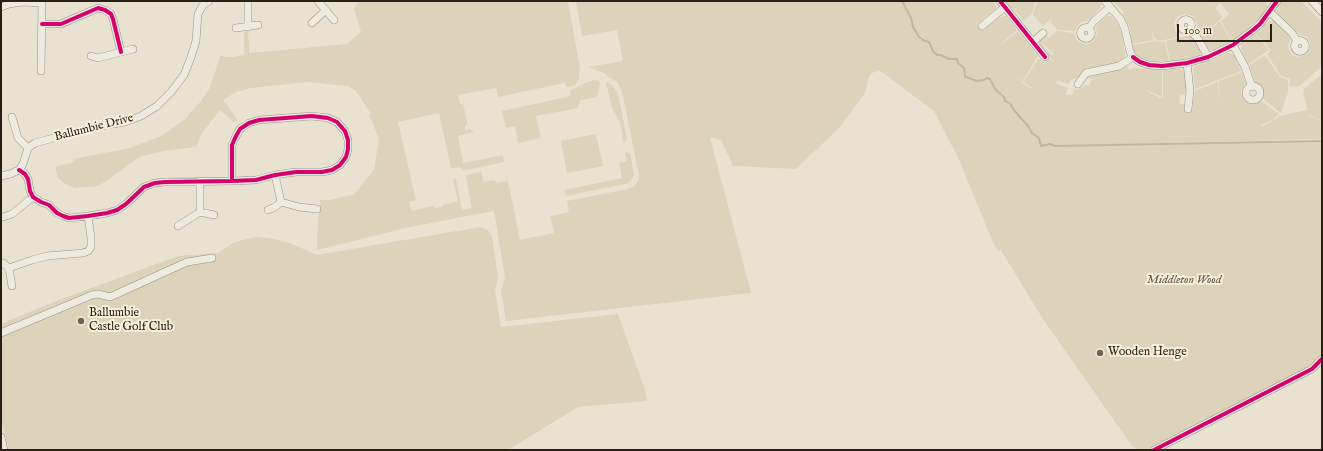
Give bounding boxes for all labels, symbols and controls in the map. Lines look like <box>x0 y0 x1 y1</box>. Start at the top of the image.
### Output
scale bar <box>1179 16 1274 42</box>
text: 100 m <box>1184 23 1212 38</box>
street label: Ballumbie Drive <box>53 111 135 145</box>
park label: Middleton Wood <box>1147 274 1221 288</box>
place label: Ballumbie Castle Golf Club <box>89 307 173 335</box>
marker: Ballumbie Castle Golf Club <box>76 316 86 326</box>
place label: Wooden Henge <box>1108 346 1187 360</box>
marker: Wooden Henge <box>1095 348 1105 358</box>

